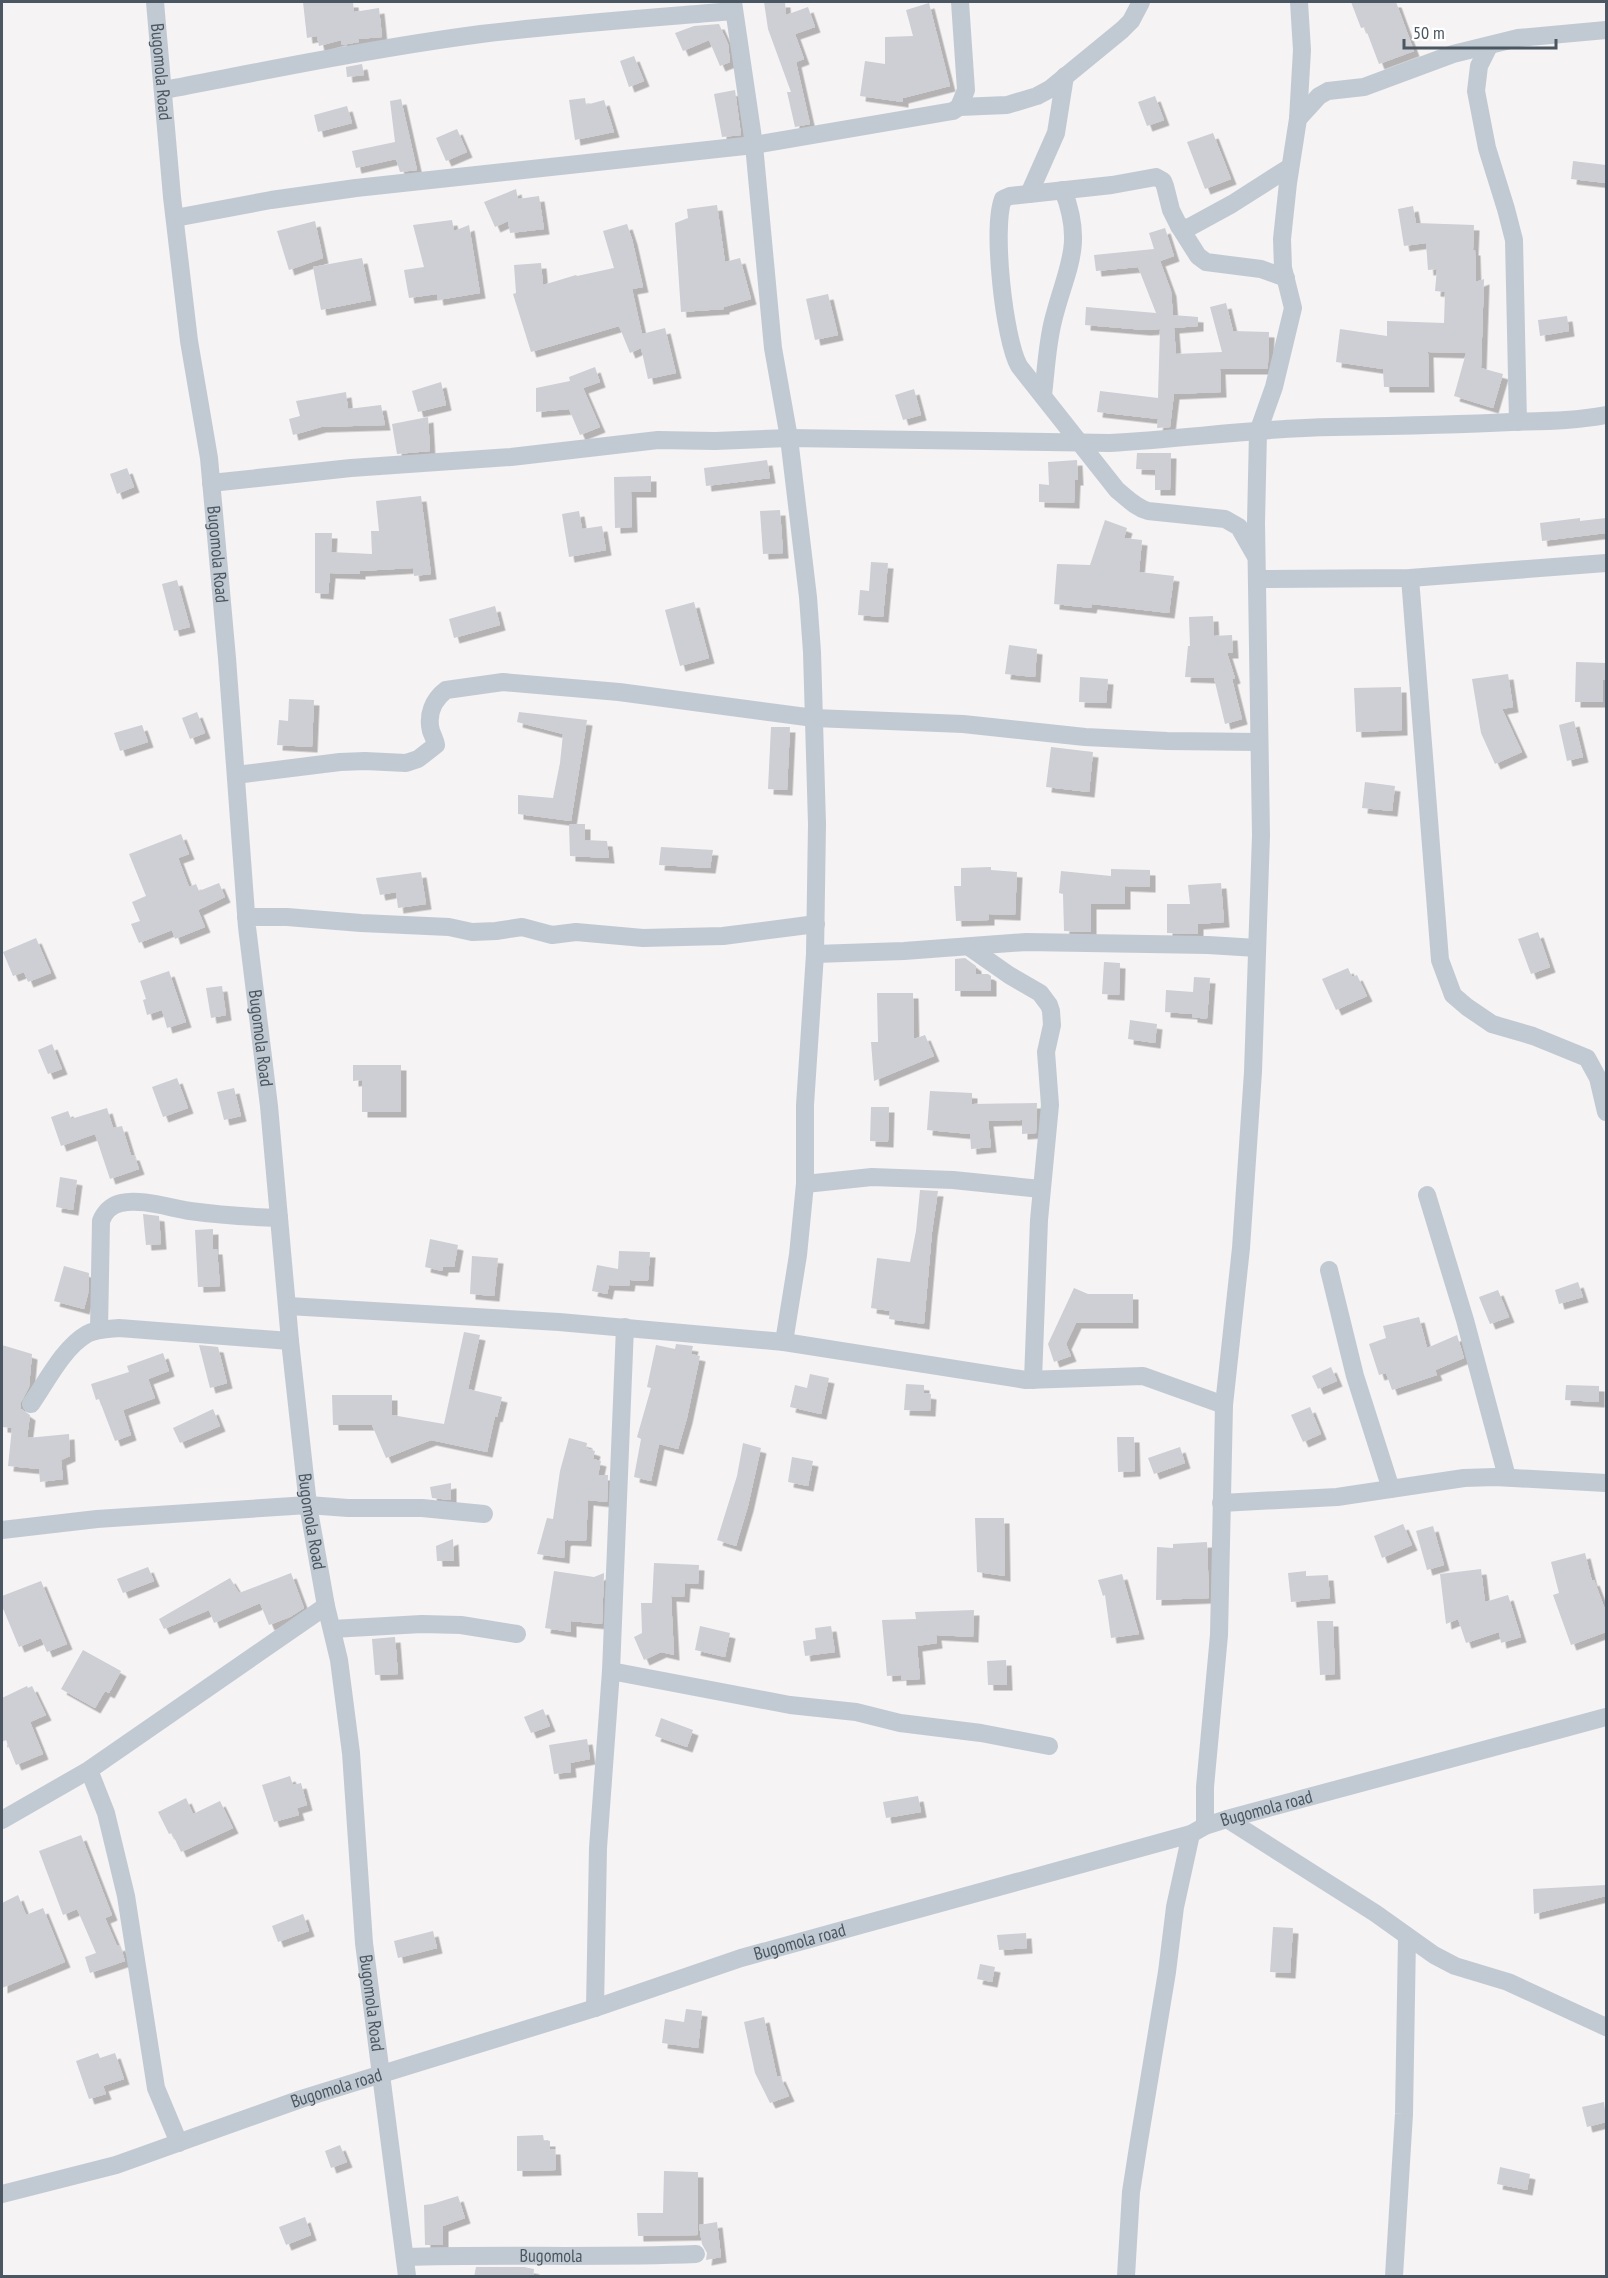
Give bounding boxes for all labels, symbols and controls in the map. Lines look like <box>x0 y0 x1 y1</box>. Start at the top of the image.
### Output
scale bar <box>1404 12 1556 50</box>
text: 50 m <box>1413 21 1445 44</box>
street label: Bugomola Road <box>146 22 177 121</box>
street label: Bugomola Road <box>202 505 234 604</box>
street label: Bugomola Road <box>244 988 279 1088</box>
street label: Bugomola Road <box>294 1472 331 1571</box>
street label: Bugomola road <box>1217 1785 1315 1831</box>
street label: Bugomola road <box>751 1918 848 1965</box>
street label: Bugomola Road <box>355 1953 390 2053</box>
street label: Bugomola road <box>287 2063 385 2113</box>
street label: Bugomola <box>520 2244 582 2267</box>

